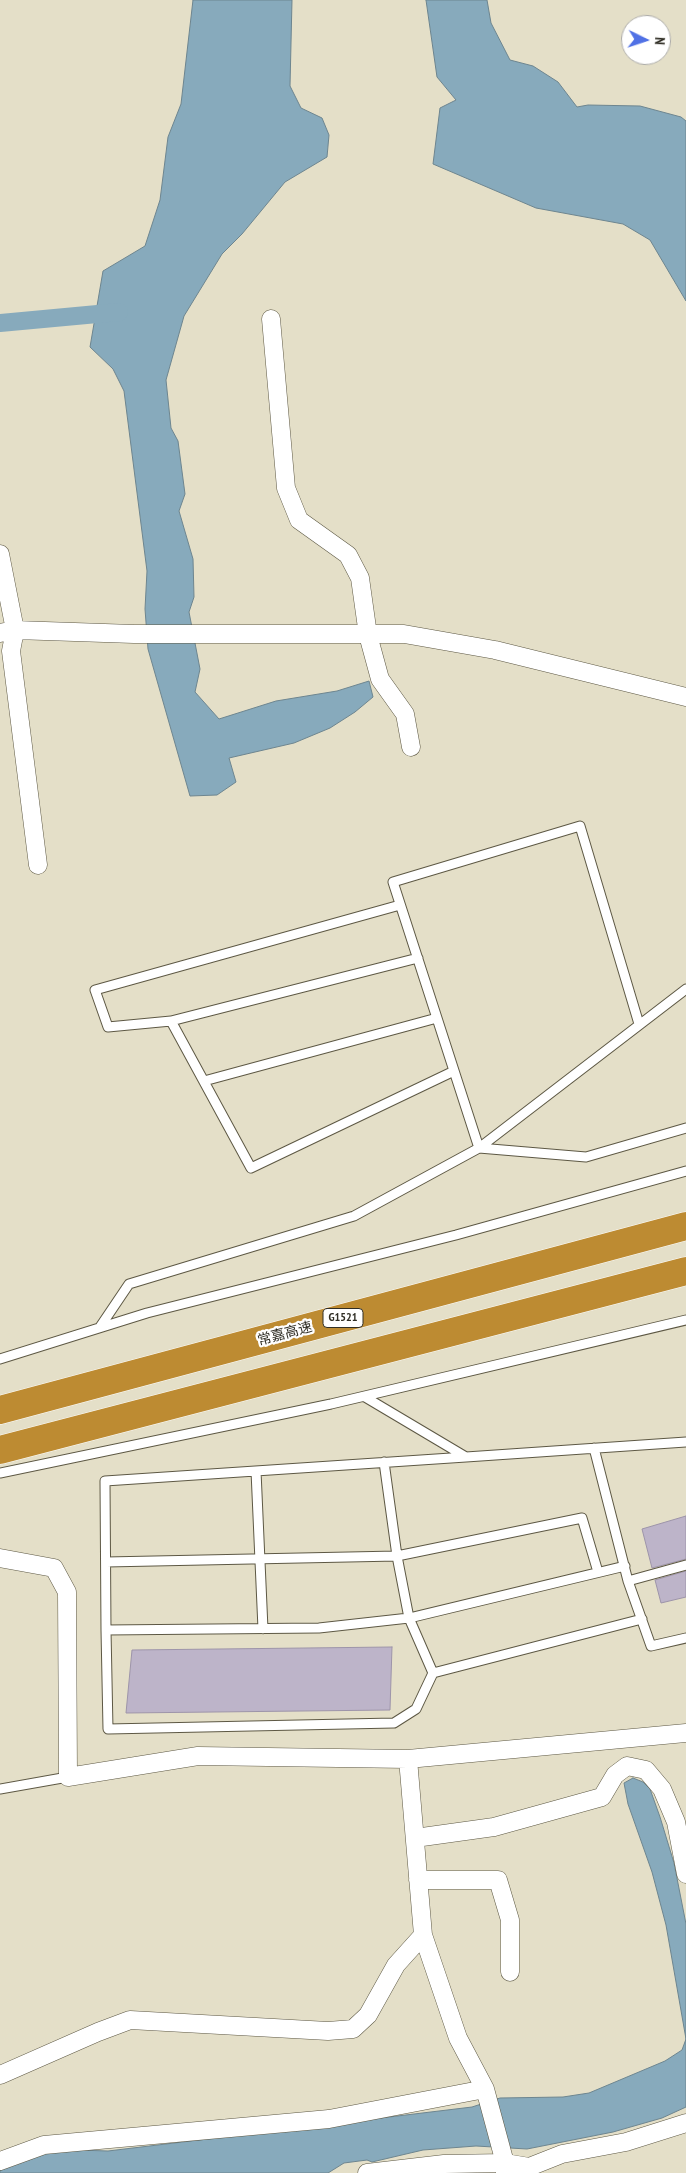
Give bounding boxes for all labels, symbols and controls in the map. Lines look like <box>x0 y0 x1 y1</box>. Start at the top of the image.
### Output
north arrow <box>621 15 671 65</box>
text: N <box>651 37 669 45</box>
road number: G1521 <box>323 1309 363 1328</box>
street label: 常嘉高速 <box>256 1319 314 1349</box>

